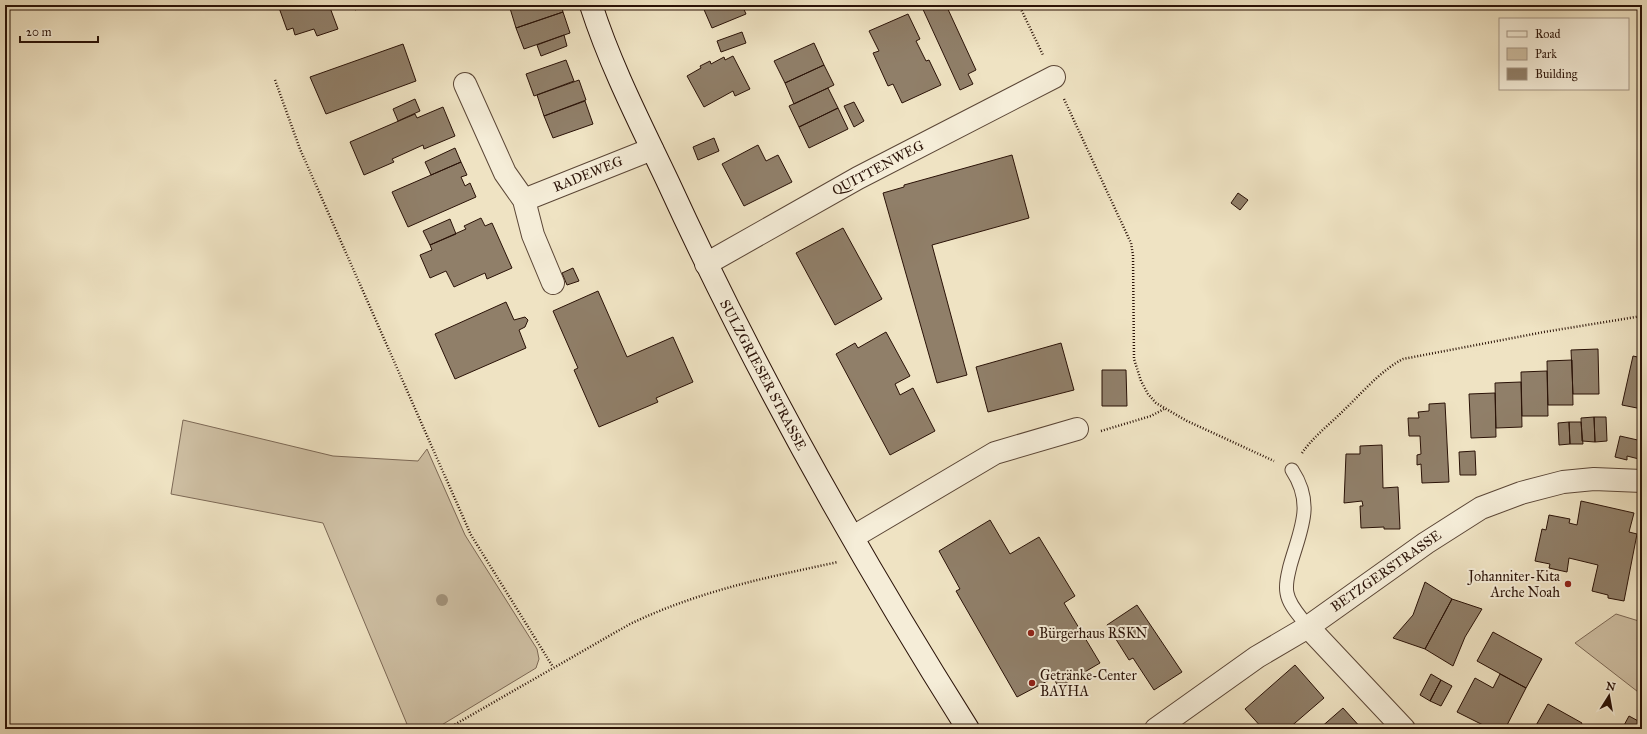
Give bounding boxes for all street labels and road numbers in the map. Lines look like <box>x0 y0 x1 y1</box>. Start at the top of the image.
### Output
street label: QUITTENWEG <box>829 137 927 199</box>
street label: RADEWEG <box>551 152 625 196</box>
street label: SULZGRIESER STRASSE <box>716 297 810 453</box>
street label: BETZGERSTRASSE <box>1328 527 1444 615</box>

